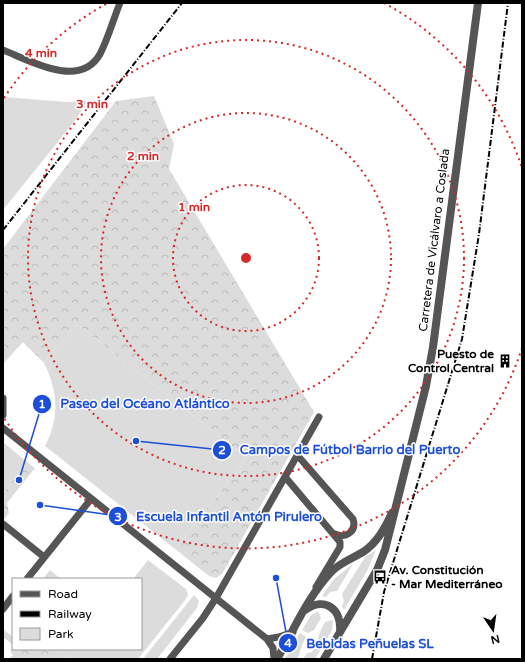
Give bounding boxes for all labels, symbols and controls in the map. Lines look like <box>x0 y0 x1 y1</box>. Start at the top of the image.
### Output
text: 4 min <box>25 46 57 60</box>
text: 3 min <box>76 97 108 111</box>
street label: Carretera de Vicálvaro a Coslada <box>416 148 452 332</box>
text: 2 min <box>127 149 159 163</box>
text: 1 min <box>178 200 210 214</box>
centre of rings <box>239 251 253 265</box>
place label: Puesto de Control Central <box>408 347 494 375</box>
building icon: Puesto de Control Central <box>497 353 513 369</box>
callout: Paseo del Océano Atlántico <box>32 391 237 416</box>
text: Paseo del Océano Atlántico <box>60 396 230 412</box>
text: 1 <box>38 397 46 411</box>
callout: Campos de Fútbol Barrio del Puerto <box>212 437 469 462</box>
text: Campos de Fútbol Barrio del Puerto <box>240 442 460 458</box>
text: 2 <box>218 443 226 457</box>
callout: Escuela Infantil Antón Pirulero <box>108 504 330 529</box>
text: Escuela Infantil Antón Pirulero <box>136 509 322 525</box>
text: 3 <box>114 510 122 524</box>
place label: Av. Constitución - Mar Mediterráneo <box>391 563 502 591</box>
bus stop icon: Av. Constitución - Mar Mediterráneo <box>372 569 388 585</box>
legend <box>12 578 142 650</box>
text: Road <box>48 587 78 601</box>
text: Railway <box>48 607 92 621</box>
north arrow <box>473 610 513 650</box>
text: Park <box>48 627 74 641</box>
callout: Bebidas Peñuelas SL <box>278 631 442 656</box>
text: N <box>489 632 501 647</box>
text: 4 <box>284 636 292 650</box>
text: Bebidas Peñuelas SL <box>306 636 434 652</box>

